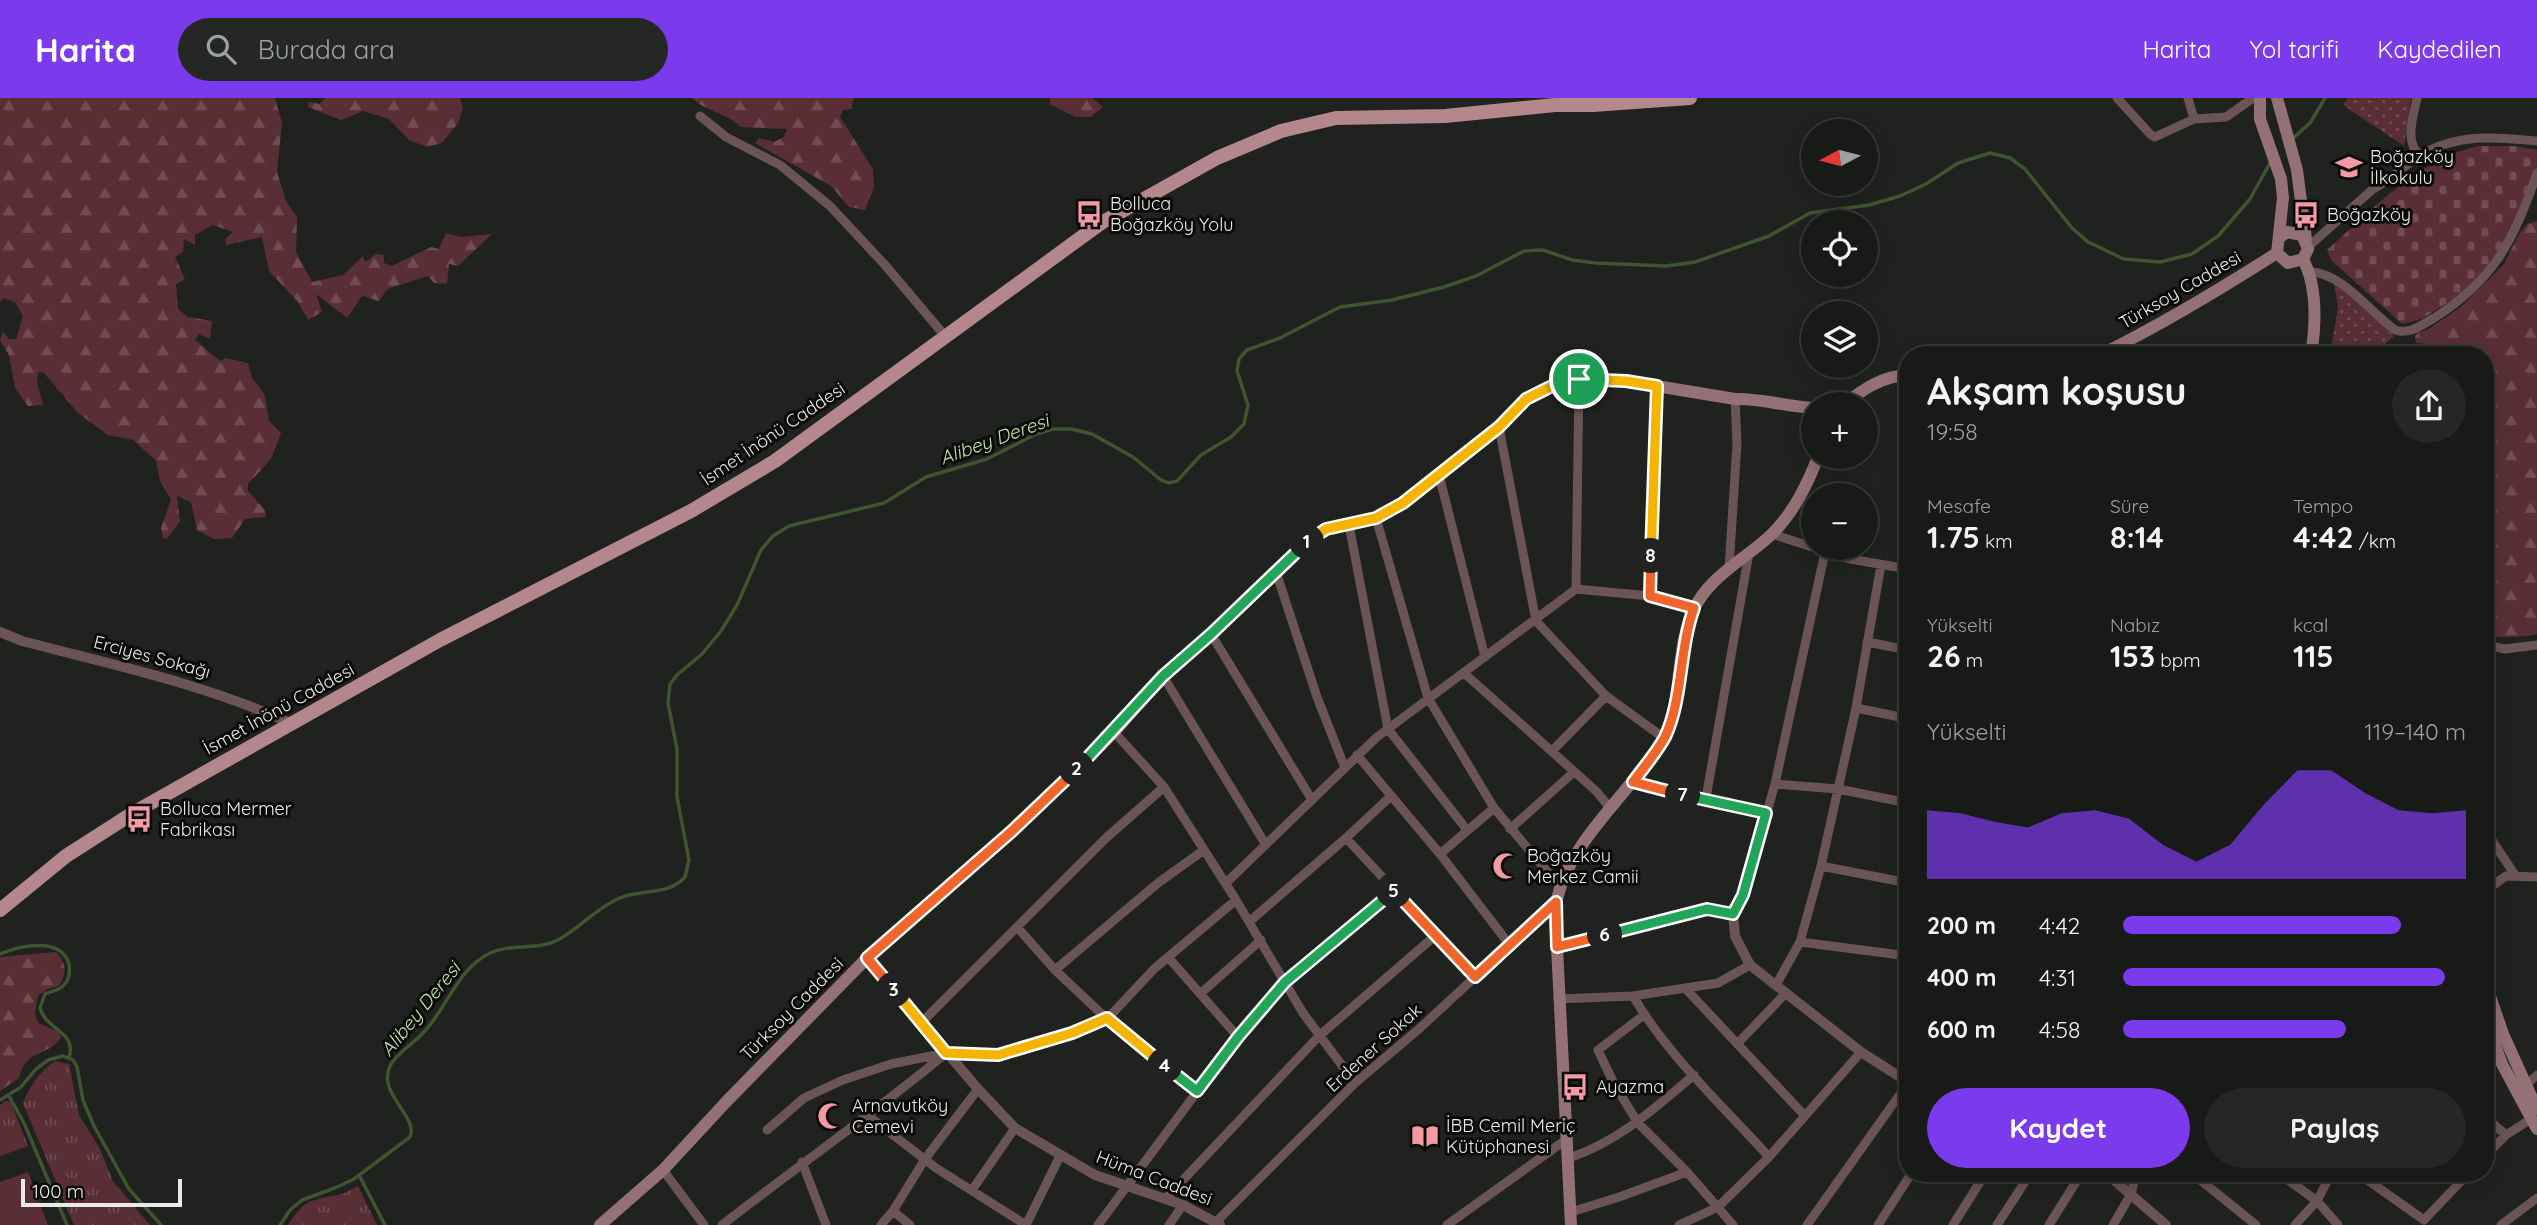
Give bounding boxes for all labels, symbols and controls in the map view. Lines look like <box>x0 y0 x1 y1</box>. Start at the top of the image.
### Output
search box <box>178 18 668 81</box>
text: Harita <box>35 29 136 70</box>
icon: search <box>202 30 240 68</box>
text: Burada ara <box>258 33 395 66</box>
text: Harita <box>2143 34 2211 64</box>
text: Yol tarifi <box>2249 34 2339 64</box>
text: Kaydedilen <box>2377 34 2502 64</box>
north arrow <box>1801 119 1878 196</box>
map controls <box>1801 119 1878 560</box>
place label: Boğazköy İlkokulu <box>2370 145 2454 189</box>
school or university icon: Boğazköy İlkokulu <box>2334 152 2364 182</box>
place label: Bolluca Boğazköy Yolu <box>1110 192 1233 236</box>
bus stop icon: Bolluca Boğazköy Yolu <box>1074 199 1104 229</box>
bus stop icon: Boğazköy <box>2291 200 2321 230</box>
place label: Boğazköy <box>2327 203 2411 226</box>
button: locate <box>1801 210 1878 287</box>
street label: Türksoy Caddesi <box>2115 245 2245 334</box>
button: layers <box>1801 301 1878 378</box>
pin <box>1549 349 1609 409</box>
icon: arrive <box>1560 360 1598 398</box>
text: Akşam koşusu <box>1927 367 2187 415</box>
button: share <box>2392 369 2466 443</box>
street label: İsmet İnönü Caddesi <box>696 377 849 490</box>
button: + <box>1801 392 1878 469</box>
water label: Alibey Deresi <box>936 408 1053 470</box>
text: 19:58 <box>1927 417 1978 446</box>
button: − <box>1801 483 1878 560</box>
text: Mesafe <box>1927 494 1991 518</box>
text: Süre <box>2110 494 2149 518</box>
text: Tempo <box>2293 494 2353 518</box>
text: 1.75 <box>1927 518 1980 556</box>
text: 8:14 <box>2110 518 2164 556</box>
text: 4:42 <box>2293 518 2354 556</box>
pin: 1 <box>1290 524 1324 560</box>
text: 1 <box>1303 529 1310 553</box>
text: km <box>1980 529 2013 553</box>
text: /km <box>2354 529 2396 553</box>
pin: 8 <box>1634 538 1668 574</box>
text: 8 <box>1645 543 1656 567</box>
text: Yükselti <box>1927 613 1993 637</box>
text: Nabız <box>2110 613 2160 637</box>
text: kcal <box>2293 613 2328 637</box>
street label: Erciyes Sokağı <box>91 630 213 683</box>
text: 26 <box>1927 637 1961 675</box>
text: 153 <box>2110 637 2155 675</box>
text: 115 <box>2293 637 2334 675</box>
text: m <box>1961 648 1983 672</box>
text: bpm <box>2155 648 2201 672</box>
street label: İsmet İnönü Caddesi <box>199 658 358 760</box>
text: Yükselti <box>1927 717 2006 746</box>
text: 119–140 m <box>2364 717 2466 746</box>
pin: 2 <box>1060 752 1094 786</box>
text: 2 <box>1071 756 1082 780</box>
pin: 7 <box>1666 778 1700 812</box>
text: 7 <box>1677 782 1688 806</box>
place label: Bolluca Mermer Fabrikası <box>160 797 292 841</box>
bus stop icon: Bolluca Mermer Fabrikası <box>124 804 154 834</box>
place label: Boğazköy Merkez Camii <box>1527 844 1639 888</box>
mosque icon: Boğazköy Merkez Camii <box>1491 851 1521 881</box>
pin: 5 <box>1376 874 1412 908</box>
text: 5 <box>1388 878 1399 902</box>
text: 200 m <box>1927 911 1996 940</box>
text: 4:42 <box>2039 911 2080 940</box>
pin: 6 <box>1588 918 1622 952</box>
text: 6 <box>1599 922 1610 946</box>
street label: Türksoy Caddesi <box>735 952 848 1065</box>
water label: Alibey Deresi <box>375 956 466 1061</box>
text: 400 m <box>1927 963 1996 992</box>
text: 4:31 <box>2039 963 2076 992</box>
pin: 3 <box>876 972 912 1008</box>
text: 3 <box>888 977 899 1001</box>
street label: Erdener Sokak <box>1321 998 1426 1097</box>
text: 600 m <box>1927 1015 1996 1044</box>
text: 4:58 <box>2039 1015 2080 1044</box>
pin: 4 <box>1148 1048 1182 1084</box>
text: 4 <box>1159 1053 1170 1077</box>
bus stop icon: Ayazma <box>1560 1072 1590 1102</box>
place label: Ayazma <box>1596 1075 1664 1098</box>
button: Kaydet <box>1927 1088 2190 1168</box>
button: Paylaş <box>2204 1088 2466 1168</box>
place label: Arnavutköy Cemevi <box>852 1094 948 1138</box>
mosque icon: Arnavutköy Cemevi <box>816 1101 846 1131</box>
place label: İBB Cemil Meriç Kütüphanesi <box>1446 1114 1575 1158</box>
library icon: İBB Cemil Meriç Kütüphanesi <box>1410 1121 1440 1151</box>
street label: Hüma Caddesi <box>1093 1145 1215 1210</box>
scale bar <box>21 1176 182 1208</box>
text: 100 m <box>32 1179 84 1203</box>

